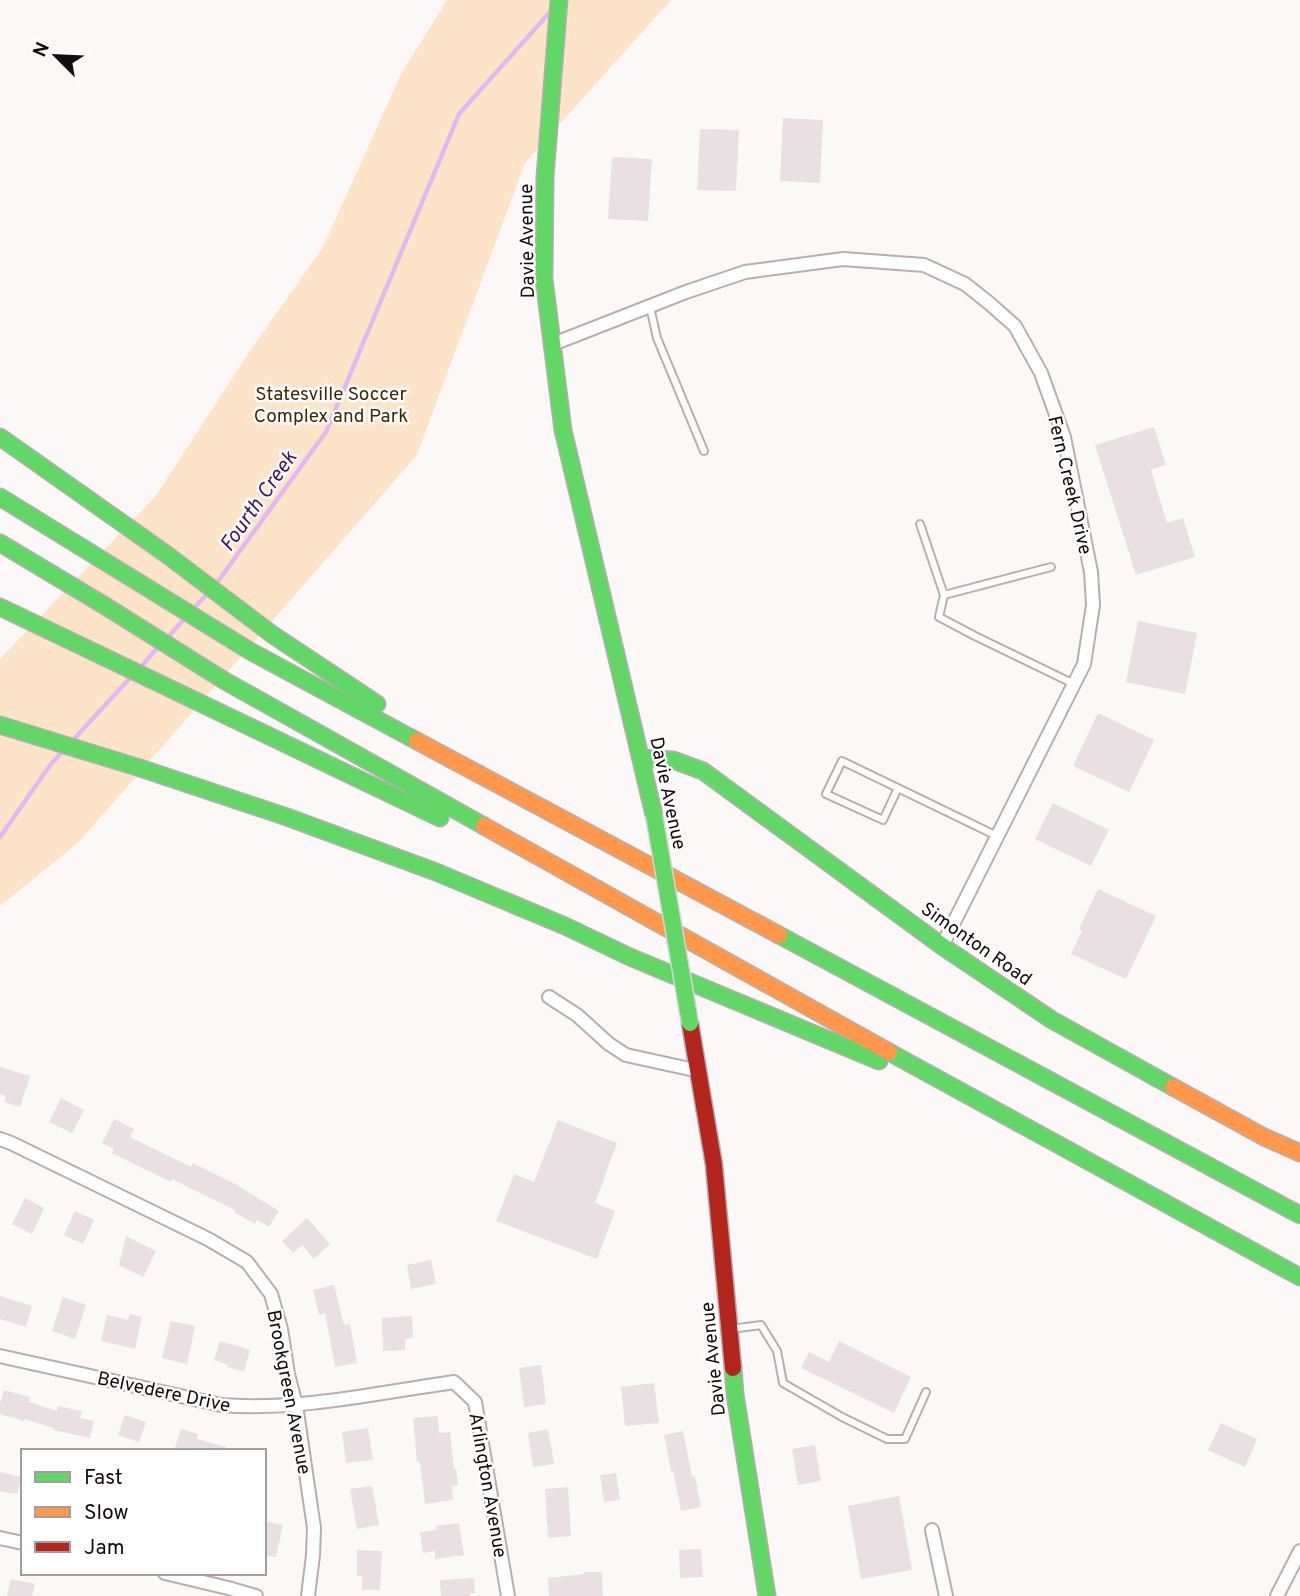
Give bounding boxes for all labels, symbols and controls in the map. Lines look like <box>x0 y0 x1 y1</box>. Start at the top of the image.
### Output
north arrow <box>21 21 91 91</box>
text: N <box>29 39 56 61</box>
street label: Davie Avenue <box>515 183 541 298</box>
park label: Statesville Soccer Complex and Park <box>254 383 408 429</box>
street label: Fern Creek Drive <box>1041 414 1097 557</box>
water label: Fourth Creek <box>215 446 304 557</box>
street label: Davie Avenue <box>643 735 691 852</box>
street label: Simonton Road <box>916 897 1036 992</box>
street label: Davie Avenue <box>696 1301 732 1417</box>
street label: Brookgreen Avenue <box>260 1308 316 1477</box>
street label: Belvedere Drive <box>95 1367 232 1419</box>
street label: Arlington Avenue <box>462 1411 512 1560</box>
legend <box>21 1449 266 1575</box>
text: Fast <box>84 1465 123 1492</box>
text: Slow <box>84 1500 129 1527</box>
text: Jam <box>84 1535 125 1562</box>

